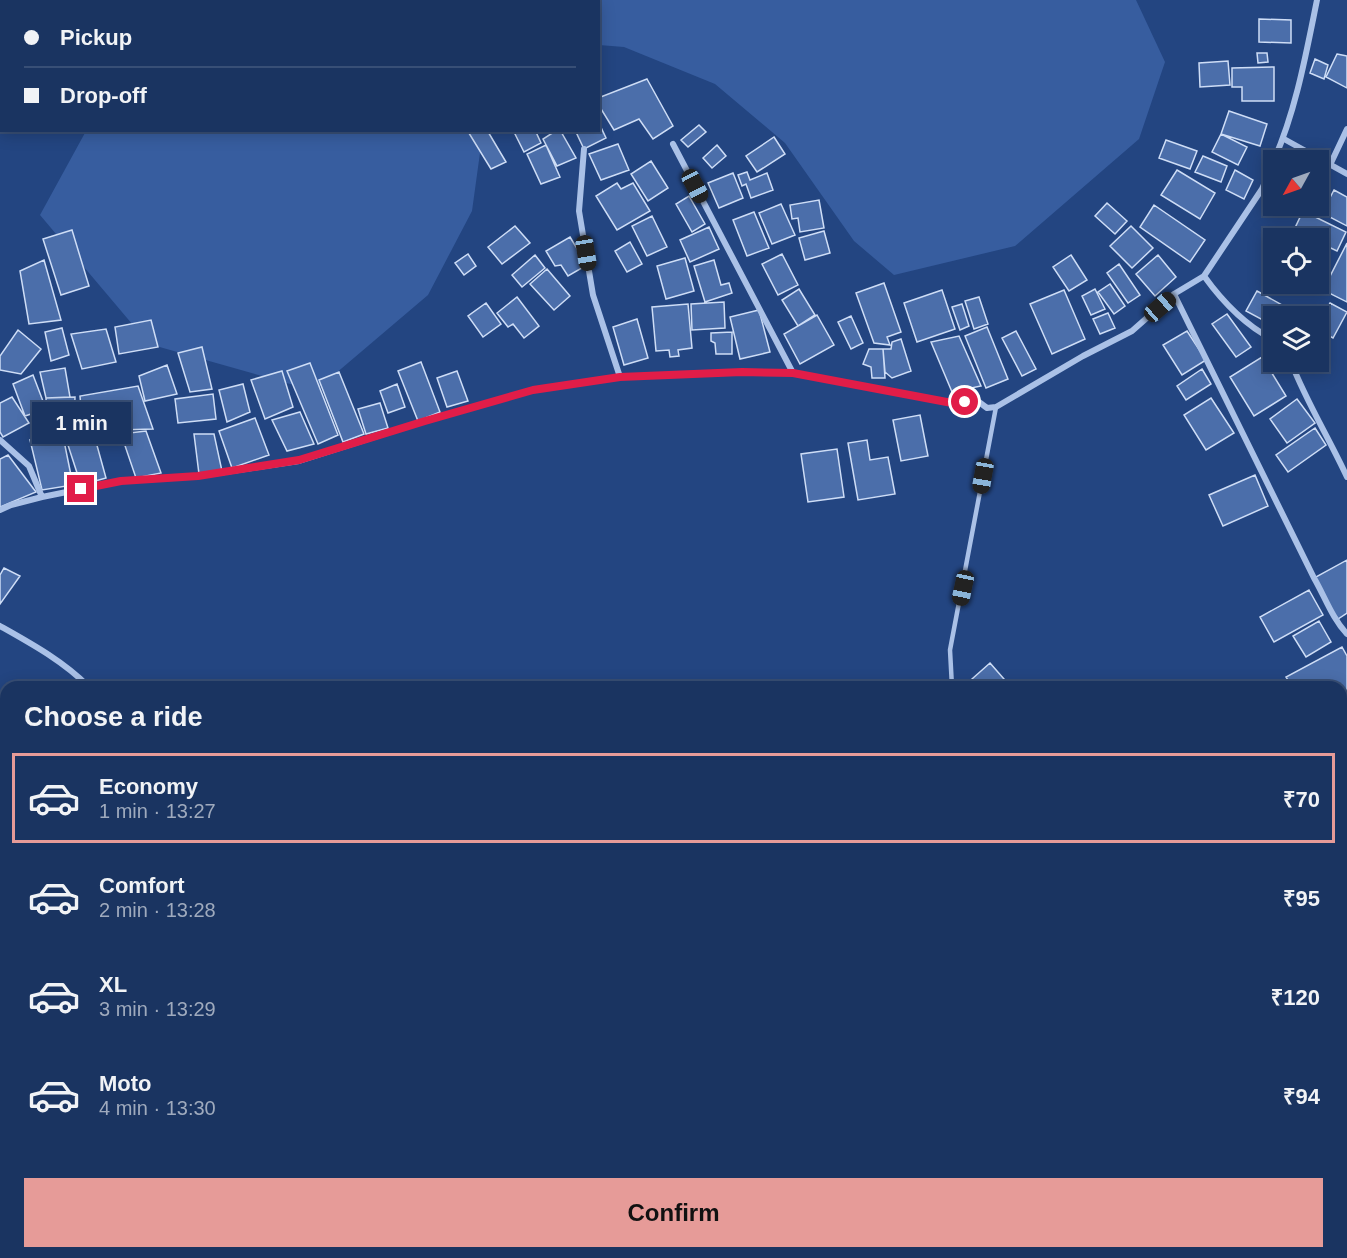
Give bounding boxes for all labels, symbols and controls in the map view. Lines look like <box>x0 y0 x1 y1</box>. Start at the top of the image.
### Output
text: Pickup <box>60 25 132 50</box>
text: Drop-off <box>60 83 147 108</box>
north arrow <box>1263 150 1329 216</box>
map controls <box>1263 150 1329 372</box>
car <box>679 166 711 206</box>
button: locate <box>1263 228 1329 294</box>
car <box>574 234 598 272</box>
car <box>1141 288 1179 326</box>
button: layers <box>1263 306 1329 372</box>
route start <box>951 388 978 415</box>
callout: 1 min <box>32 402 130 444</box>
text: 1 min <box>55 412 108 434</box>
car <box>971 457 995 495</box>
route end <box>67 475 94 502</box>
car <box>950 569 976 607</box>
text: Choose a ride <box>24 702 203 732</box>
icon: car <box>27 771 81 825</box>
text: Economy <box>99 774 198 799</box>
text: ₹70 <box>1283 787 1320 812</box>
text: 1 min · 13:27 <box>99 800 216 822</box>
icon: car <box>27 870 81 924</box>
text: Comfort <box>99 873 185 898</box>
text: ₹95 <box>1283 886 1320 911</box>
text: 2 min · 13:28 <box>99 899 216 921</box>
icon: car <box>27 969 81 1023</box>
text: XL <box>99 972 127 997</box>
text: ₹120 <box>1271 985 1320 1010</box>
text: 3 min · 13:29 <box>99 998 216 1020</box>
icon: car <box>27 1068 81 1122</box>
text: Moto <box>99 1071 152 1096</box>
text: ₹94 <box>1283 1084 1320 1109</box>
text: 4 min · 13:30 <box>99 1097 216 1119</box>
button: Confirm <box>24 1178 1323 1247</box>

